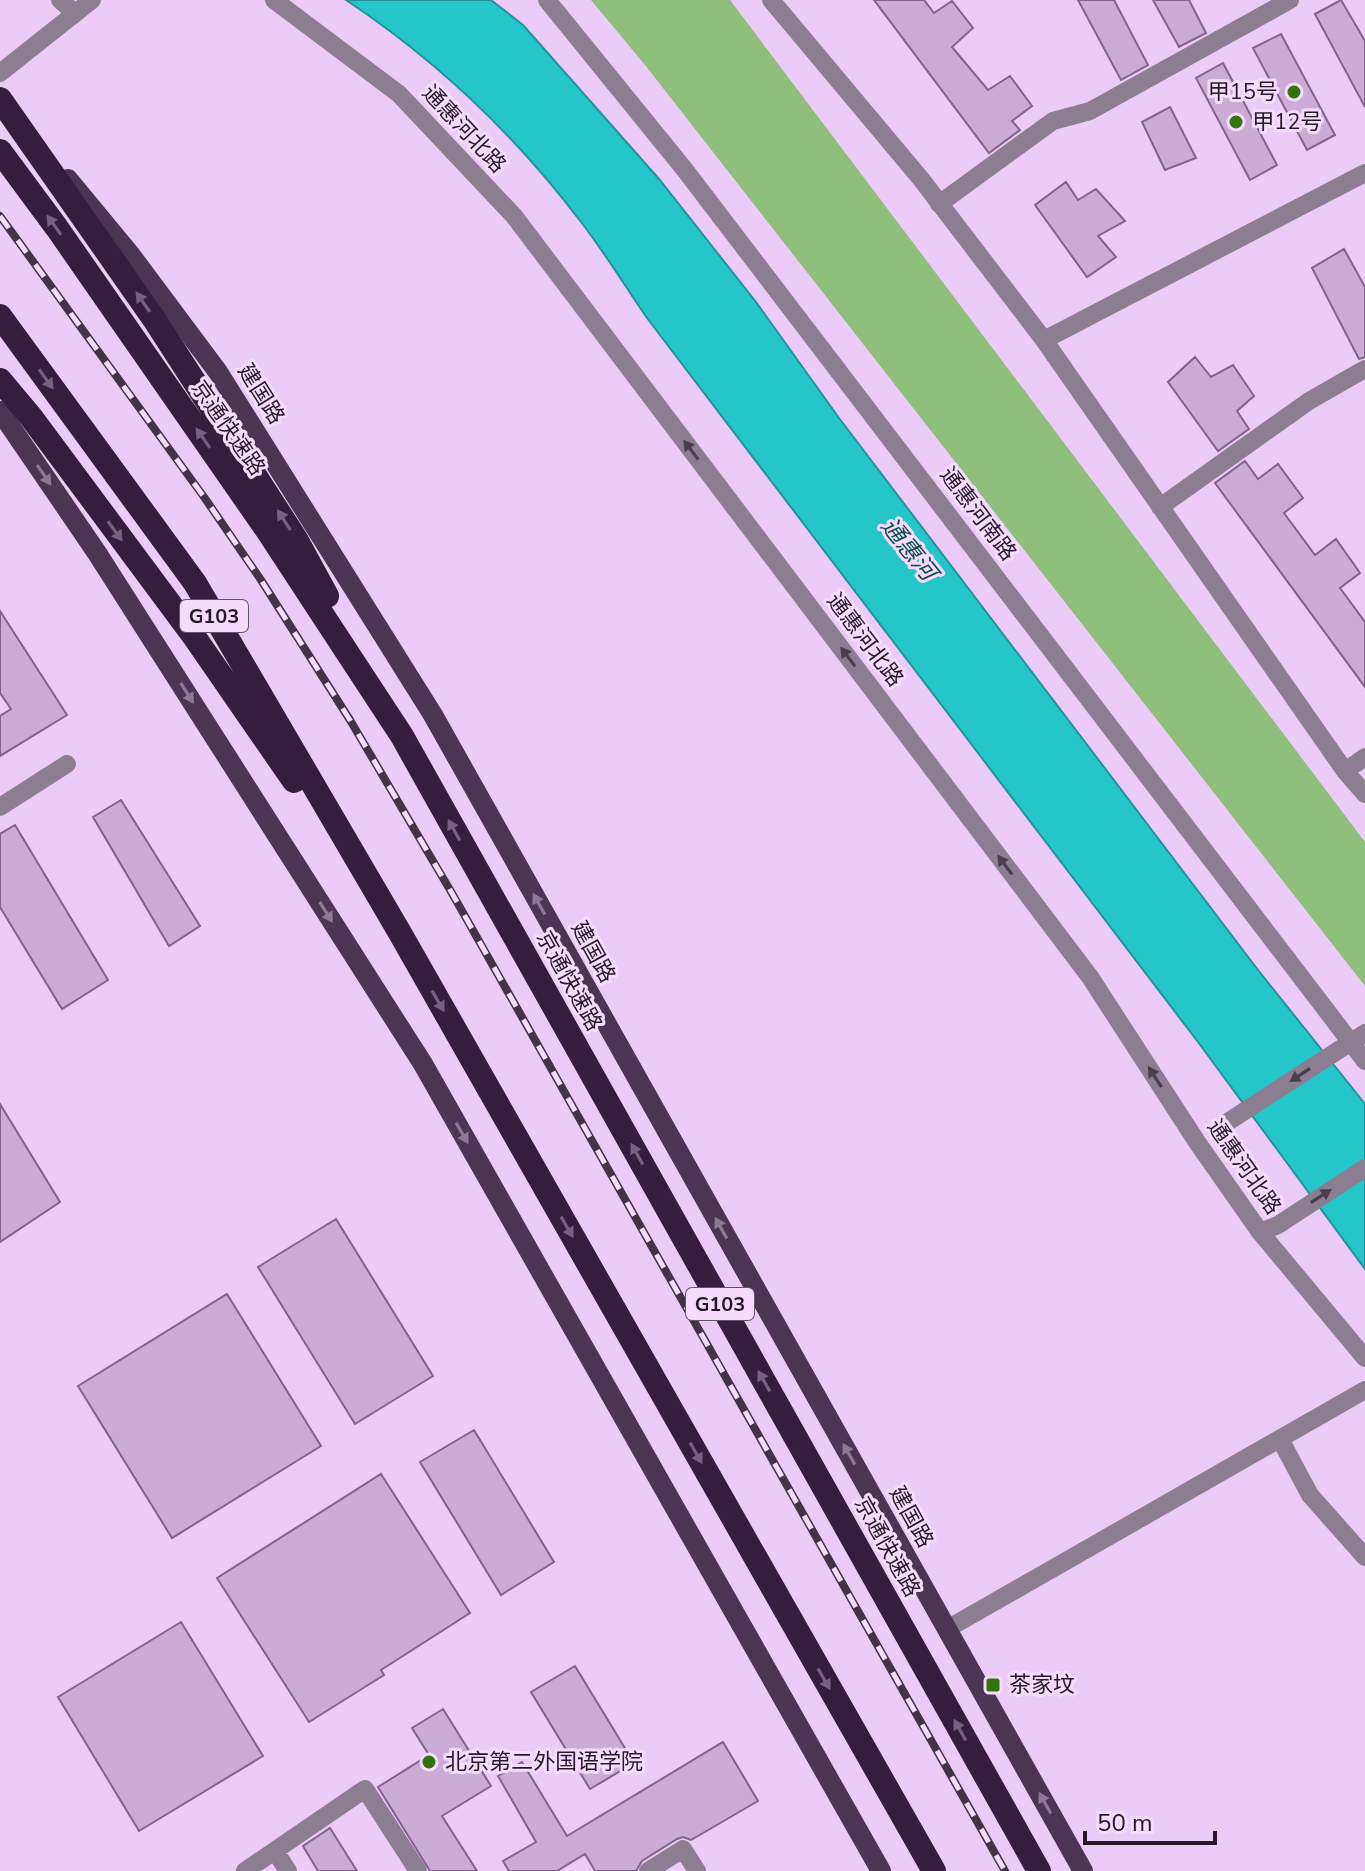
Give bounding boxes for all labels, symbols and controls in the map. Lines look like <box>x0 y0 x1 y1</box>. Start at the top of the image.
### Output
place label: 甲15号 <box>1208 77 1278 107</box>
street label: 通惠河北路 <box>416 79 512 179</box>
marker: 甲15号 <box>1285 83 1303 101</box>
place label: 甲12号 <box>1252 107 1322 137</box>
marker: 甲12号 <box>1227 113 1245 131</box>
one-way arrow <box>46 214 62 236</box>
one-way arrow <box>135 292 151 313</box>
street label: 建国路 <box>231 358 291 430</box>
one-way arrow <box>38 369 53 390</box>
street label: 京通快速路 <box>184 374 272 482</box>
one-way arrow <box>196 428 211 449</box>
one-way arrow <box>684 440 700 460</box>
street label: 通惠河南路 <box>933 461 1023 567</box>
one-way arrow <box>36 465 51 486</box>
one-way arrow <box>277 509 292 531</box>
water label: 通惠河 <box>874 511 947 590</box>
one-way arrow <box>107 520 123 541</box>
street label: 通惠河北路 <box>820 587 910 693</box>
road number: G103 <box>180 600 248 632</box>
one-way arrow <box>840 646 856 668</box>
one-way arrow <box>179 682 193 704</box>
one-way arrow <box>448 819 462 841</box>
one-way arrow <box>997 854 1013 875</box>
one-way arrow <box>532 892 546 915</box>
one-way arrow <box>319 901 333 923</box>
street label: 建国路 <box>564 916 622 988</box>
street label: 京通快速路 <box>529 926 609 1036</box>
one-way arrow <box>431 990 445 1012</box>
one-way arrow <box>1148 1066 1162 1088</box>
one-way arrow <box>1289 1068 1310 1083</box>
street label: 通惠河北路 <box>1200 1113 1288 1221</box>
one-way arrow <box>456 1122 469 1145</box>
one-way arrow <box>630 1143 644 1165</box>
one-way arrow <box>1311 1189 1332 1204</box>
one-way arrow <box>560 1216 574 1238</box>
one-way arrow <box>714 1217 728 1239</box>
road number: G103 <box>686 1288 754 1320</box>
one-way arrow <box>757 1370 771 1392</box>
one-way arrow <box>689 1442 703 1464</box>
one-way arrow <box>842 1443 856 1466</box>
street label: 建国路 <box>882 1481 940 1553</box>
street label: 京通快速路 <box>847 1492 927 1602</box>
one-way arrow <box>817 1667 831 1690</box>
place label: 茶家坟 <box>1009 1670 1075 1700</box>
marker: 茶家坟 <box>984 1676 1002 1694</box>
one-way arrow <box>953 1719 967 1741</box>
place label: 北京第二外国语学院 <box>445 1747 643 1777</box>
marker: 北京第二外国语学院 <box>420 1753 438 1771</box>
one-way arrow <box>1038 1792 1052 1814</box>
scale bar <box>1085 1795 1215 1845</box>
text: 50 m <box>1097 1807 1153 1839</box>

